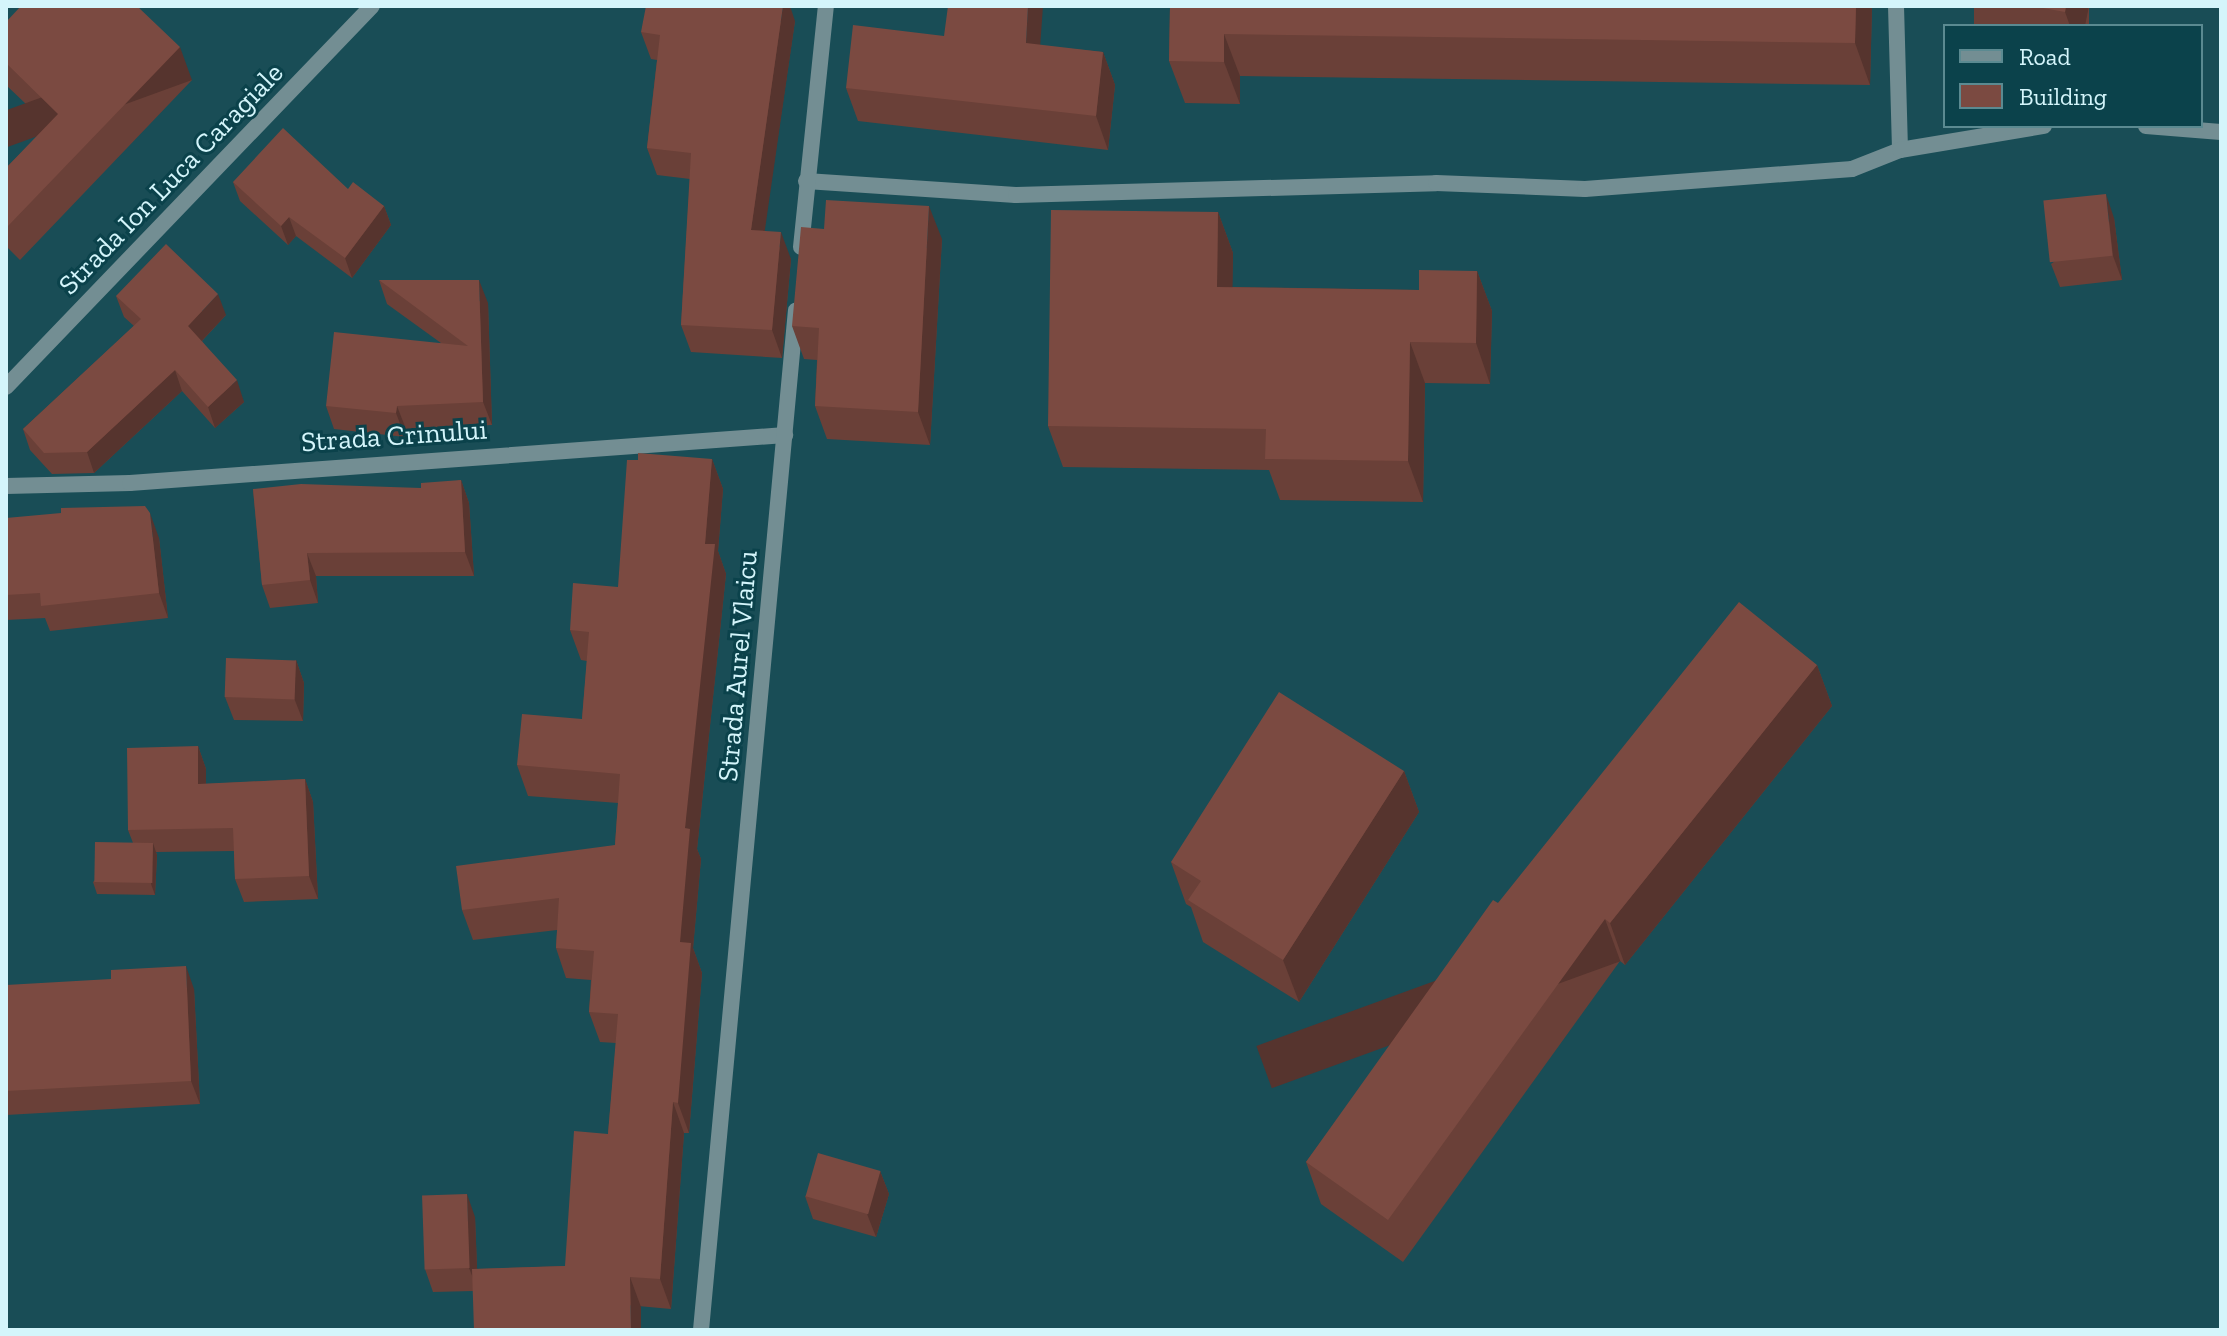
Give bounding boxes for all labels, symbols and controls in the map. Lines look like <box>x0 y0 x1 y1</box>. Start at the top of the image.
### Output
legend <box>1943 24 2203 128</box>
text: Road <box>2019 42 2071 71</box>
street label: Strada Ion Luca Caragiale <box>52 56 290 302</box>
text: Building <box>2019 82 2107 111</box>
street label: Strada Crinului <box>300 413 488 459</box>
street label: Strada Aurel Vlaicu <box>711 548 765 784</box>

